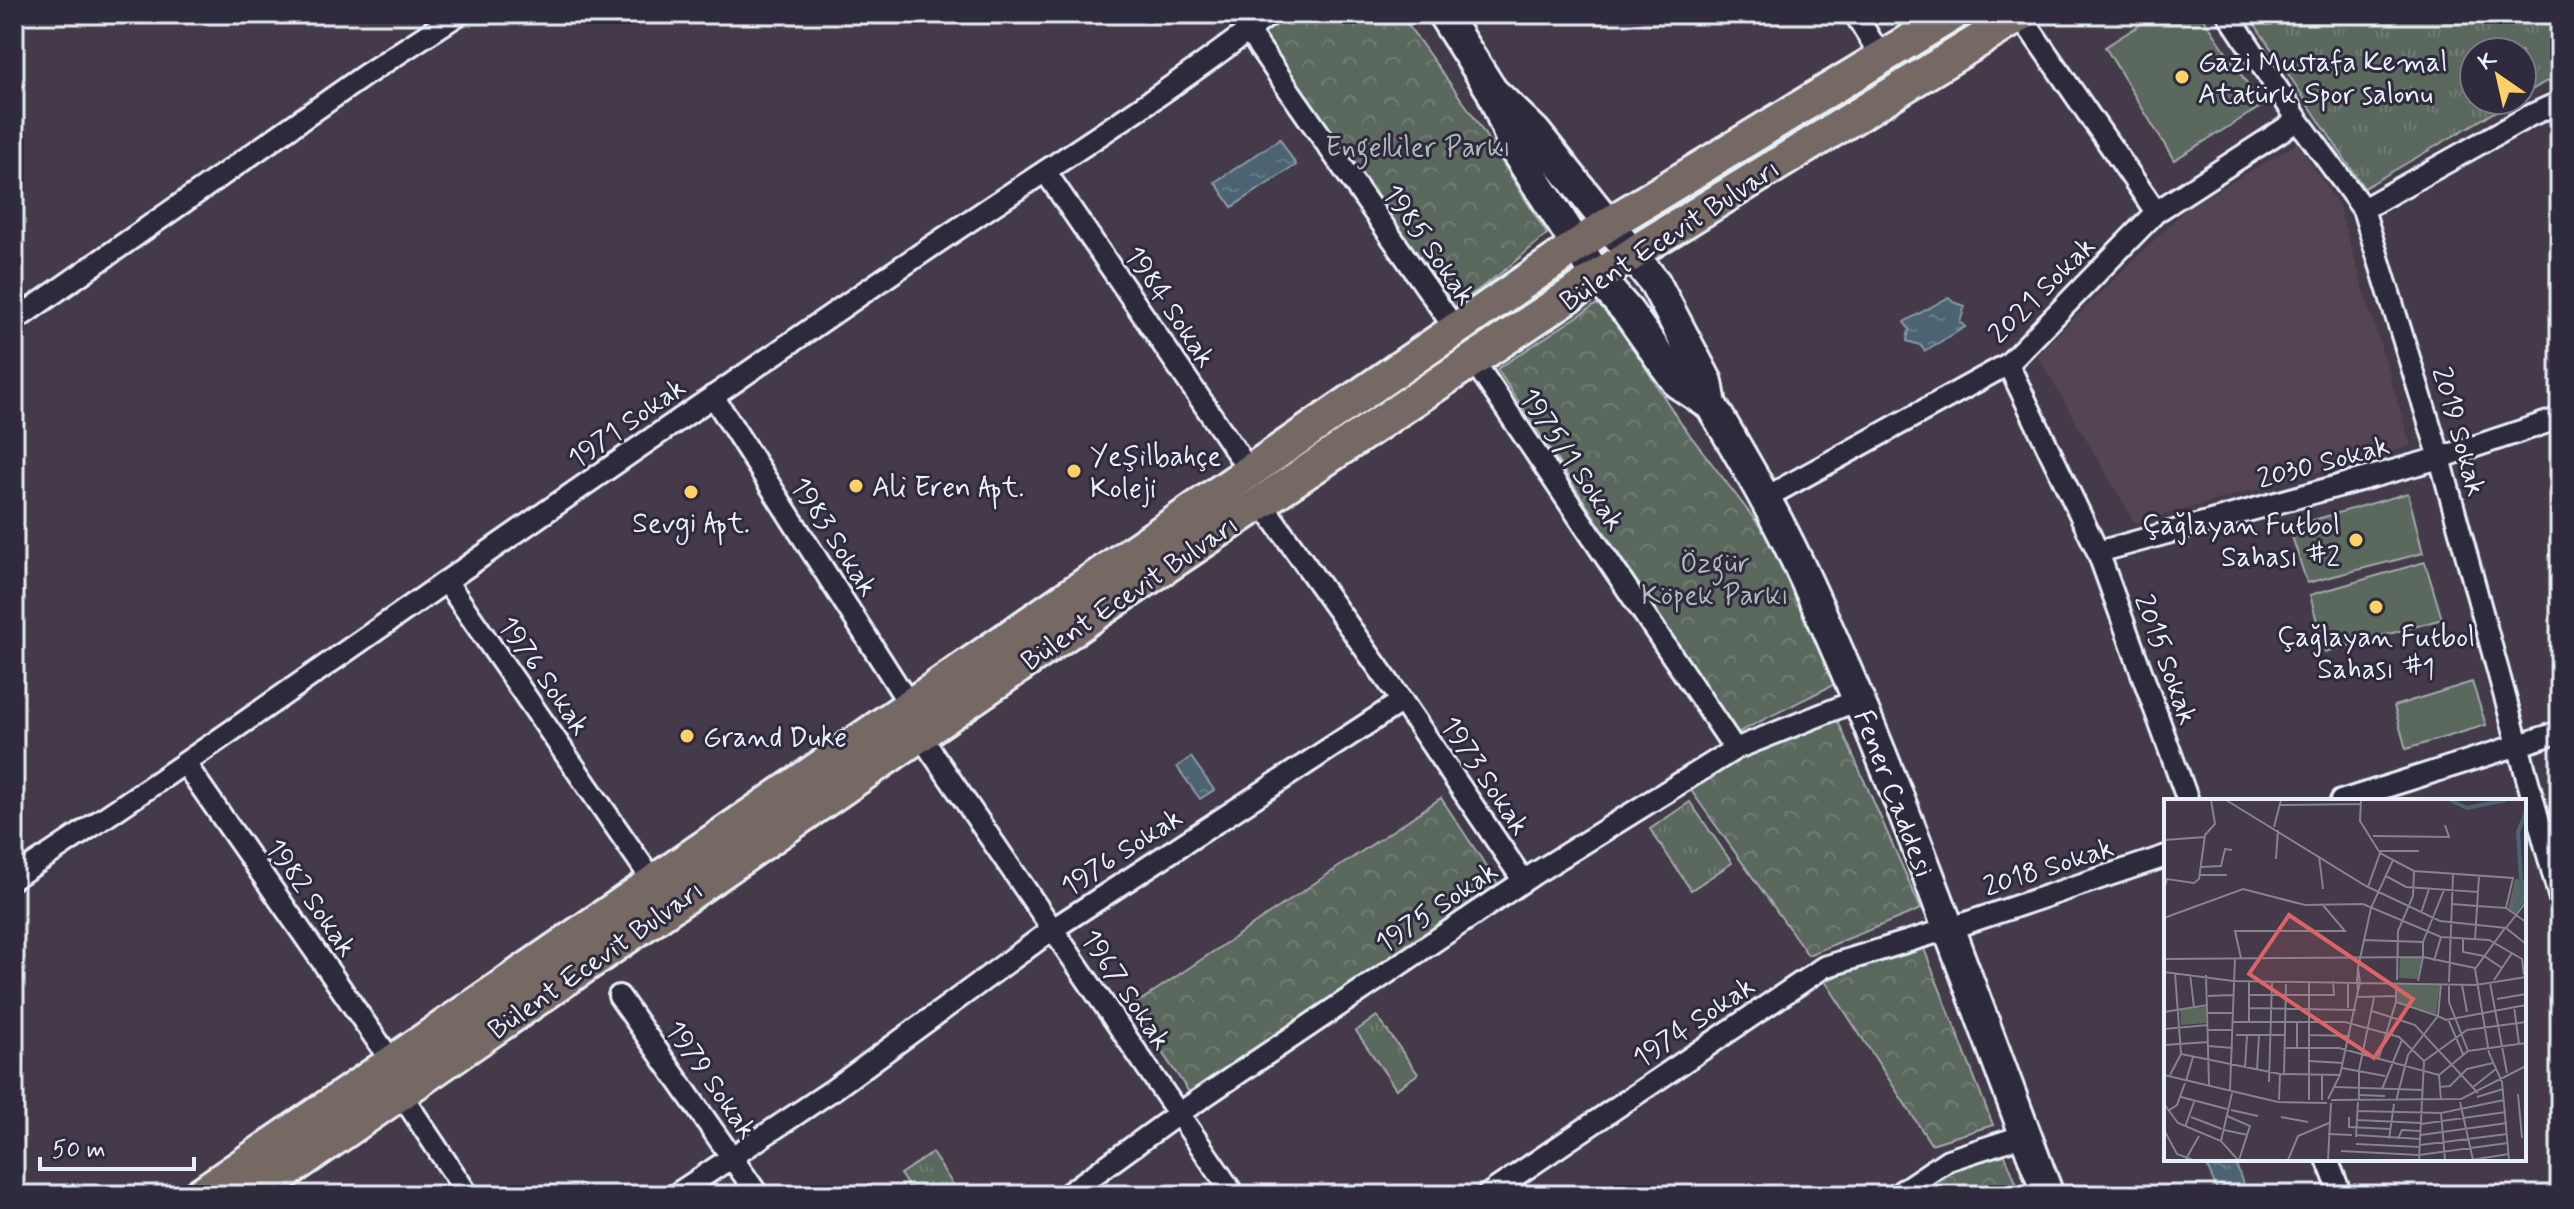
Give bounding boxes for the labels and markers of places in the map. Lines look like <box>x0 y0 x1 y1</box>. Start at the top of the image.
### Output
place label: Gazi Mustafa Kemal Atatürk Spor salonu <box>2198 45 2447 114</box>
marker: Gazi Mustafa Kemal Atatürk Spor salonu <box>2173 68 2191 86</box>
place label: Yeşilbahçe Koleji <box>1090 439 1221 508</box>
marker: Yeşilbahçe Koleji <box>1065 462 1083 480</box>
place label: Ali Eren Apt. <box>872 470 1024 510</box>
marker: Ali Eren Apt. <box>847 477 865 495</box>
marker: Sevgi Apt. <box>682 483 700 501</box>
place label: Sevgi Apt. <box>632 506 750 546</box>
place label: Çağlayan Futbol Sahası #2 <box>2142 508 2340 577</box>
marker: Çağlayan Futbol Sahası #2 <box>2347 531 2365 549</box>
marker: Çağlayan Futbol Sahası #1 <box>2367 598 2385 616</box>
place label: Çağlayan Futbol Sahası #1 <box>2277 620 2475 689</box>
place label: Grand Duke <box>703 720 847 757</box>
marker: Grand Duke <box>678 727 696 745</box>

